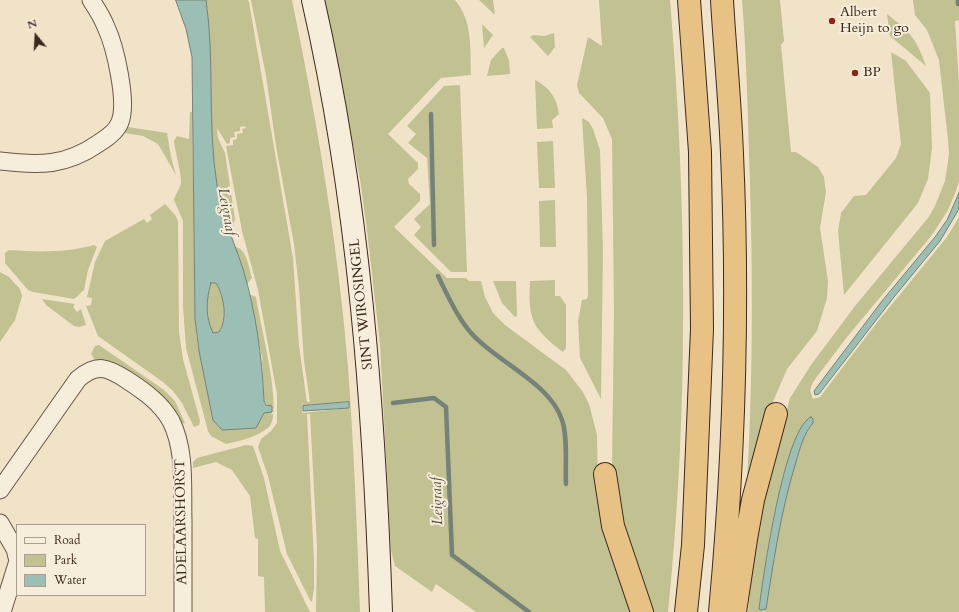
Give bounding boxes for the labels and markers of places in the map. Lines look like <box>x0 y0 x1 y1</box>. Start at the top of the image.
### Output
place label: Albert Heijn to go <box>840 5 909 38</box>
marker: Albert Heijn to go <box>827 16 837 26</box>
place label: BP <box>863 65 881 81</box>
marker: BP <box>850 68 860 78</box>

